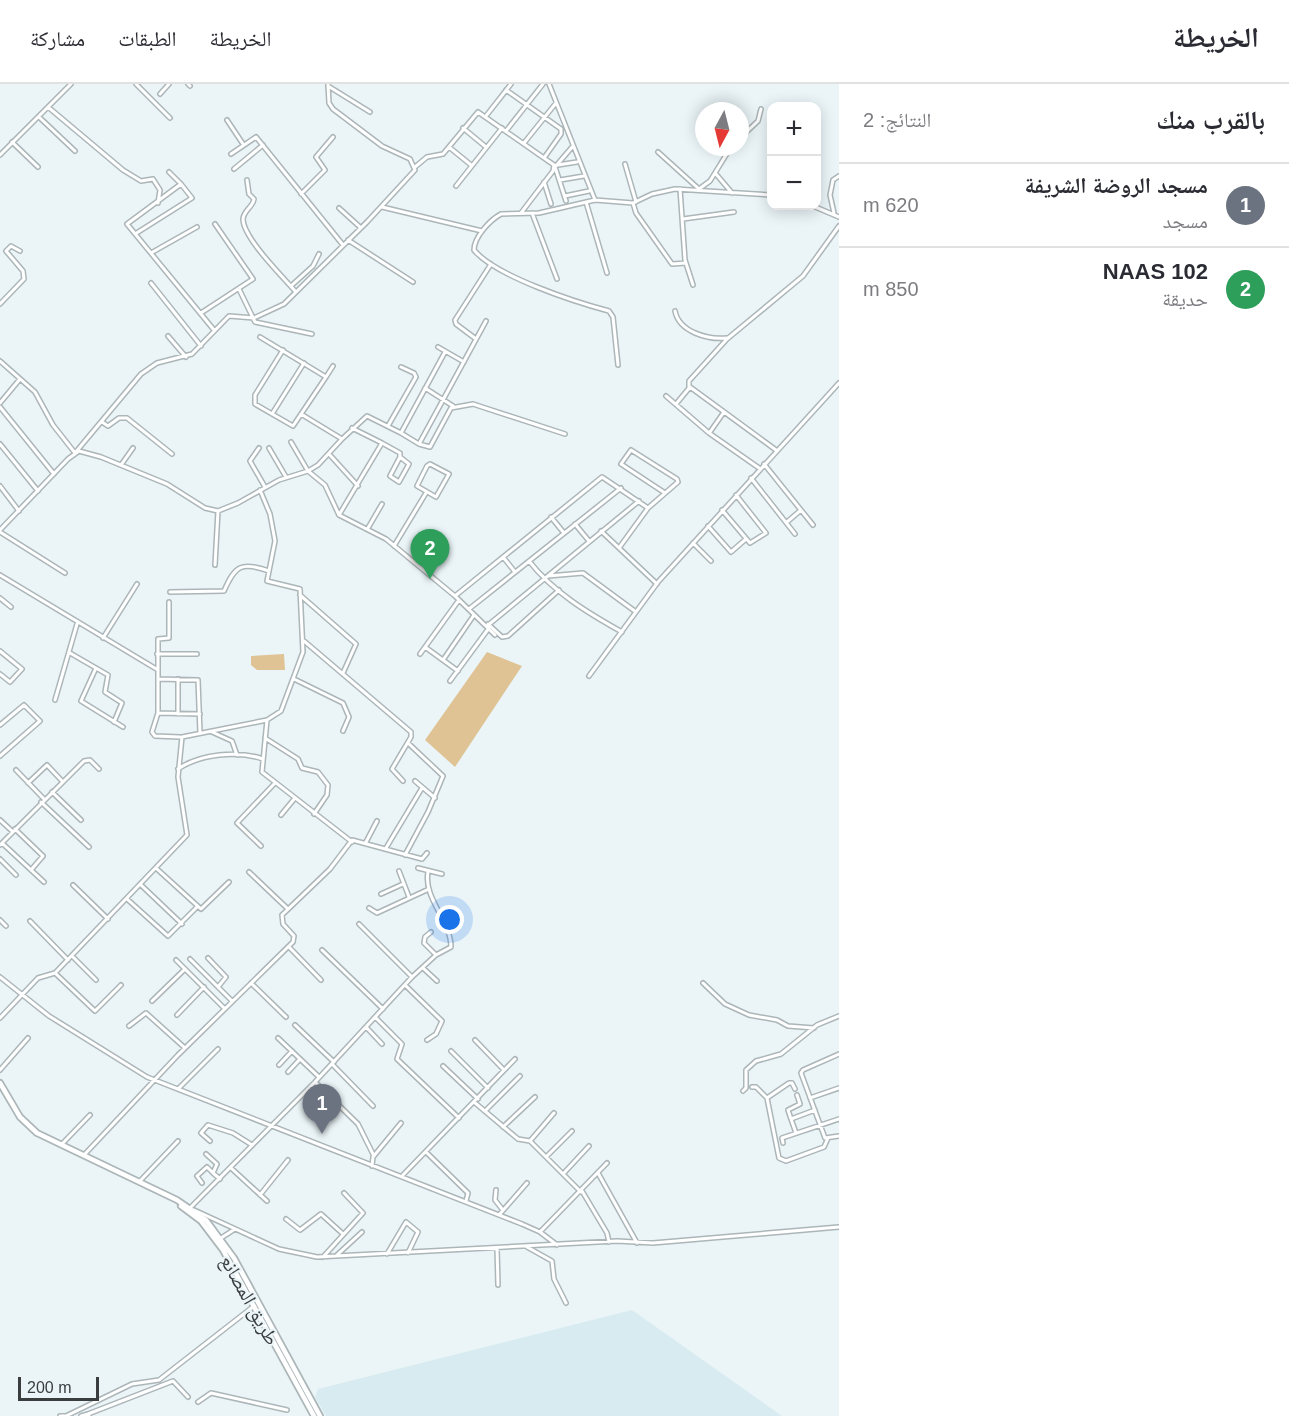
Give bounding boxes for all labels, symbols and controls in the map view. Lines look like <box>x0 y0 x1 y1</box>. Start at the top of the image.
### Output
text: الخريطة <box>1173 22 1259 53</box>
text: مشاركة <box>30 27 85 50</box>
text: الطبقات <box>118 27 177 50</box>
text: الخريطة <box>210 27 271 50</box>
north arrow <box>695 102 749 156</box>
map controls <box>767 102 821 210</box>
button: + <box>767 102 821 156</box>
text: بالقرب منك <box>1156 105 1265 135</box>
text: النتائج: 2 <box>863 109 931 131</box>
button: − <box>767 156 821 210</box>
text: مسجد الروضة الشريفة <box>1025 173 1208 198</box>
text: 620 m <box>863 194 919 216</box>
text: 1 <box>1240 194 1251 216</box>
text: مسجد <box>1163 210 1208 232</box>
text: NAAS 102 <box>1103 259 1208 284</box>
text: 850 m <box>863 278 919 300</box>
text: 2 <box>1240 278 1251 300</box>
text: حديقة <box>1162 288 1208 310</box>
pin: 2 <box>410 530 450 579</box>
your location <box>435 905 464 934</box>
pin: 1 <box>302 1084 342 1134</box>
street label: طريق المصانع <box>215 1251 284 1350</box>
scale bar <box>18 1374 99 1402</box>
text: 200 m <box>27 1379 71 1396</box>

